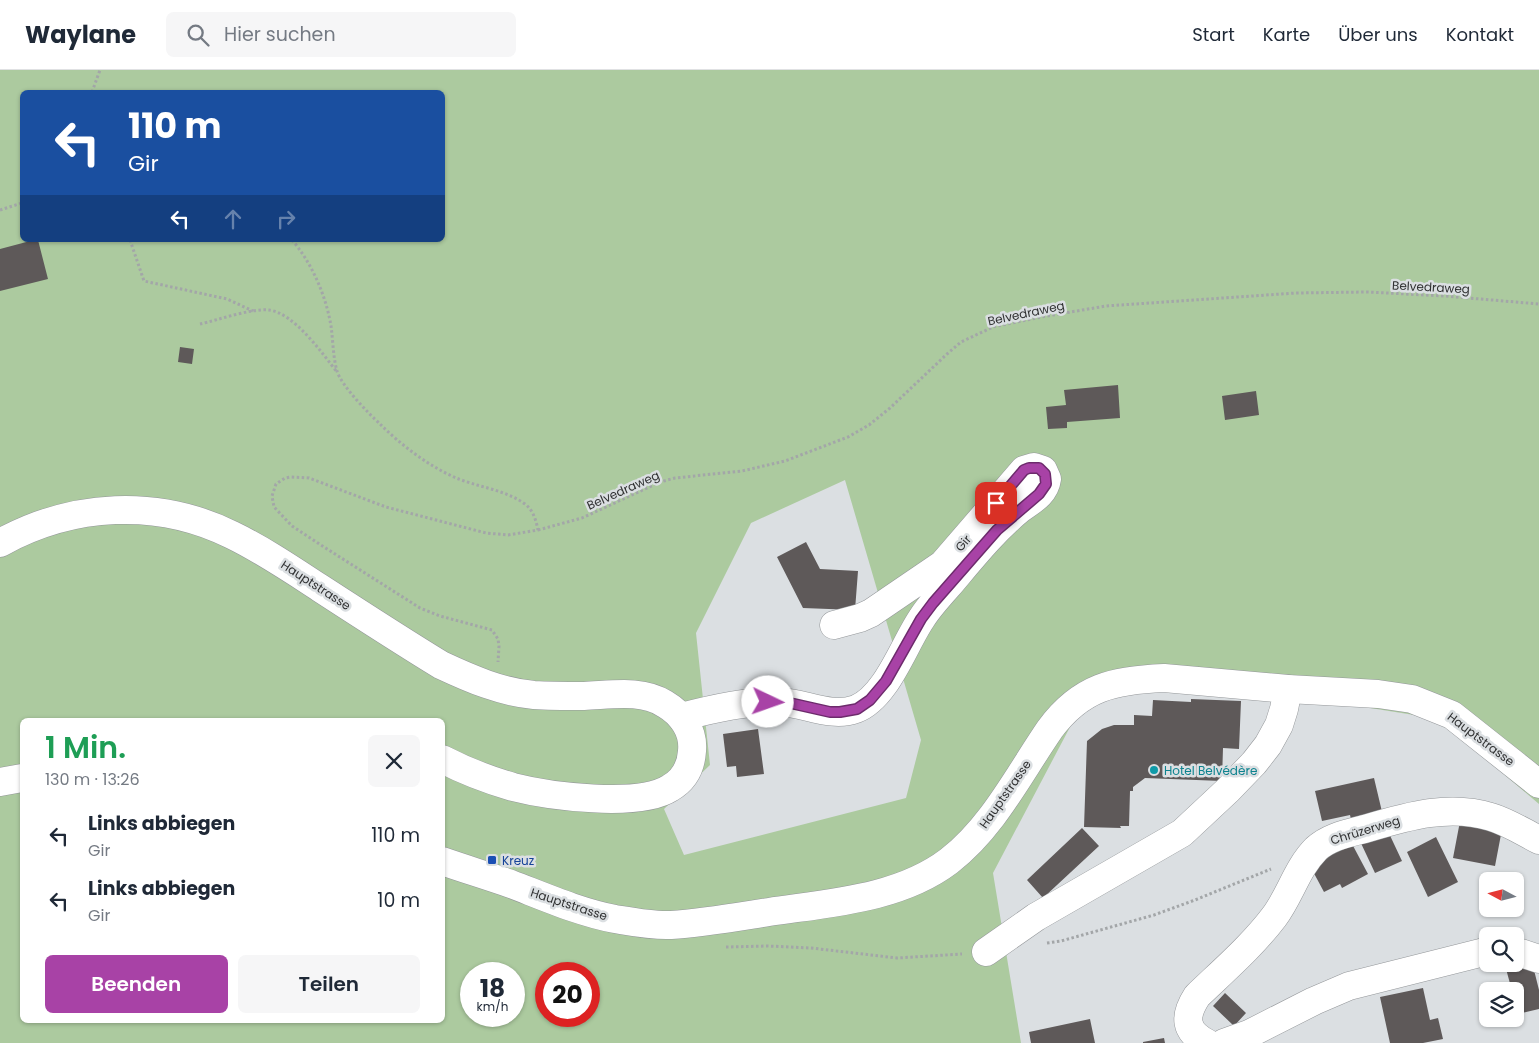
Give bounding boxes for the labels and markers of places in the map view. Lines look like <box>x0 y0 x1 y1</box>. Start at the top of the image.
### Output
pin <box>975 482 1017 524</box>
place label: Hotel Belvédère <box>1164 762 1257 779</box>
marker: Hotel Belvédère <box>1148 764 1160 776</box>
place label: Kreuz <box>502 852 534 869</box>
marker: Kreuz <box>486 854 498 866</box>

